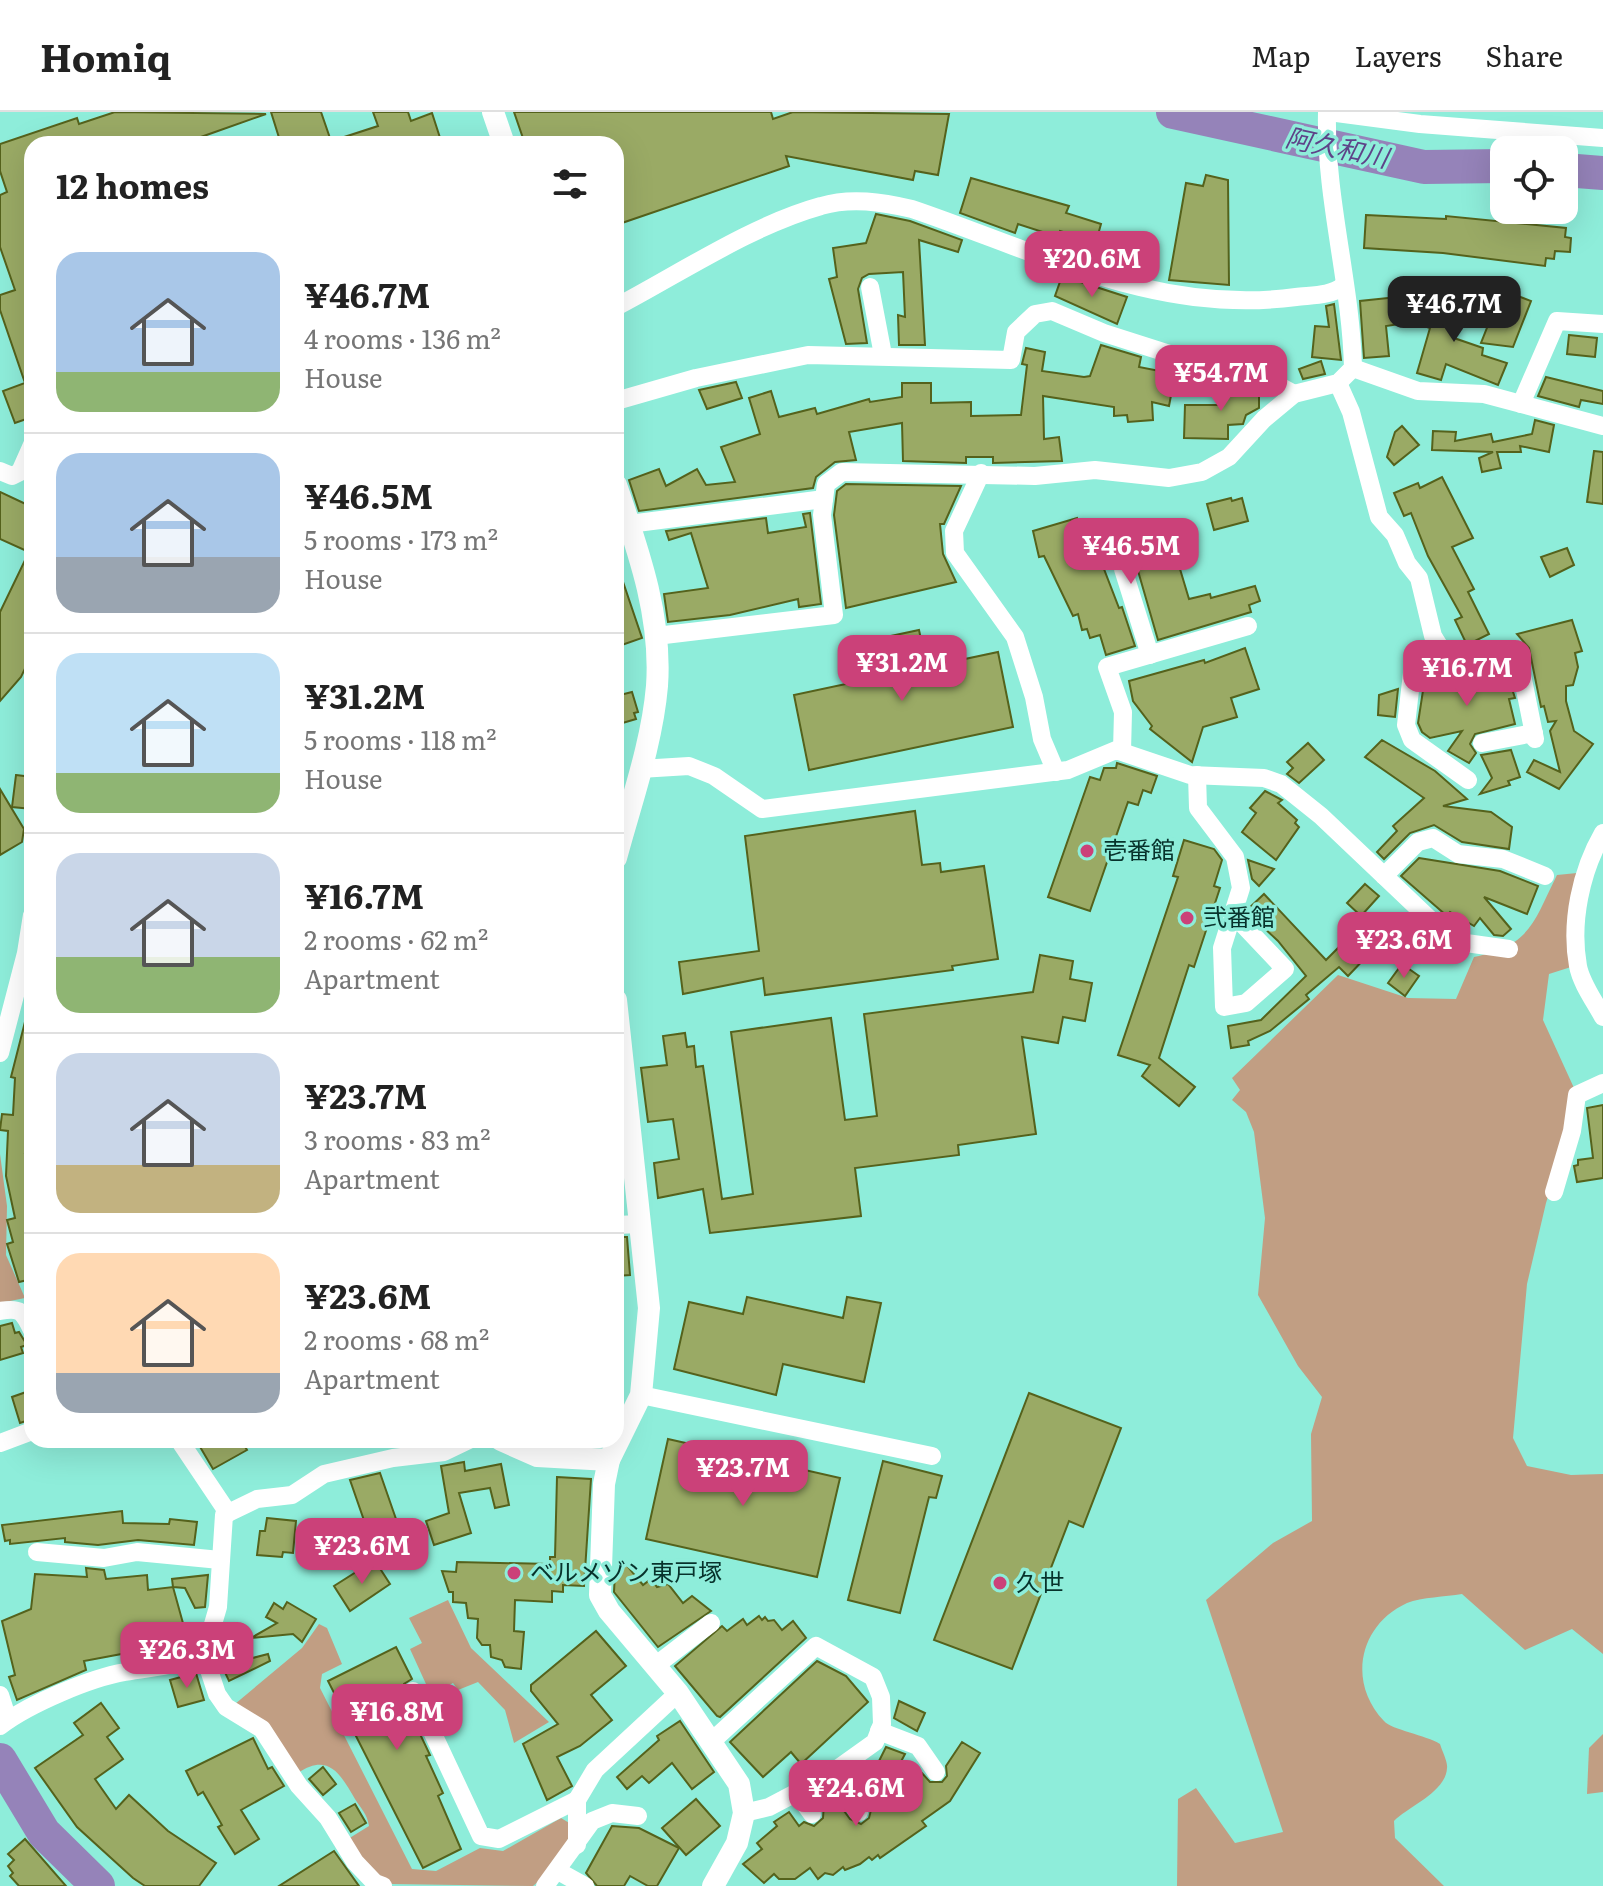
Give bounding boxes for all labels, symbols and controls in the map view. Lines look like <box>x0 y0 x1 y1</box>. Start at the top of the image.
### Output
text: Homiq <box>40 27 171 84</box>
text: Map <box>1251 34 1310 76</box>
text: Layers <box>1354 34 1441 76</box>
text: Share <box>1485 34 1563 76</box>
water label: 阿久和川 <box>1283 116 1395 176</box>
map controls <box>1490 136 1578 224</box>
button: locate <box>1490 136 1578 224</box>
text: 12 homes <box>56 159 209 209</box>
icon: filters <box>548 162 592 206</box>
pin: ¥20.6M <box>1027 231 1157 299</box>
text: ¥20.6M <box>1043 237 1141 276</box>
text: ¥46.7M <box>304 268 430 318</box>
pin: ¥46.7M <box>1389 276 1519 344</box>
text: ¥46.7M <box>1406 282 1502 321</box>
icon: home <box>120 284 216 380</box>
text: 4 rooms · 136 m² <box>304 318 501 357</box>
pin: ¥54.7M <box>1156 345 1286 413</box>
text: ¥54.7M <box>1173 351 1269 390</box>
text: House <box>304 357 382 396</box>
text: ¥46.5M <box>304 469 433 519</box>
icon: home <box>120 485 216 581</box>
pin: ¥46.5M <box>1066 518 1196 586</box>
text: 5 rooms · 173 m² <box>304 519 498 558</box>
text: ¥46.5M <box>1082 524 1180 563</box>
text: House <box>304 558 382 597</box>
pin: ¥31.2M <box>837 635 967 703</box>
pin: ¥16.7M <box>1402 640 1532 708</box>
text: ¥31.2M <box>856 641 948 680</box>
text: ¥16.7M <box>1421 646 1513 685</box>
text: ¥31.2M <box>304 669 425 719</box>
icon: home <box>120 685 216 781</box>
text: 5 rooms · 118 m² <box>304 719 497 758</box>
text: House <box>304 758 382 797</box>
place label: 壱番館 <box>1103 831 1175 866</box>
marker: 壱番館 <box>1078 842 1096 860</box>
text: ¥16.7M <box>304 869 424 919</box>
icon: home <box>120 885 216 981</box>
place label: 弐番館 <box>1203 898 1275 933</box>
marker: 弐番館 <box>1178 909 1196 927</box>
pin: ¥23.6M <box>1339 912 1469 980</box>
text: ¥23.6M <box>1355 918 1453 957</box>
text: 2 rooms · 62 m² <box>304 919 488 958</box>
text: Apartment <box>304 958 440 997</box>
text: ¥23.7M <box>304 1069 427 1119</box>
icon: home <box>120 1085 216 1181</box>
text: 3 rooms · 83 m² <box>304 1119 490 1158</box>
text: Apartment <box>304 1158 440 1197</box>
text: ¥23.6M <box>304 1269 431 1319</box>
icon: home <box>120 1285 216 1381</box>
text: 2 rooms · 68 m² <box>304 1319 489 1358</box>
text: Apartment <box>304 1358 440 1397</box>
pin: ¥23.7M <box>678 1440 808 1508</box>
text: ¥23.7M <box>696 1446 790 1485</box>
pin: ¥23.6M <box>297 1518 427 1586</box>
text: ¥23.6M <box>313 1524 411 1563</box>
place label: ベルメゾン東戸塚 <box>530 1553 722 1588</box>
place label: 久世 <box>1016 1563 1064 1598</box>
marker: ベルメゾン東戸塚 <box>505 1564 523 1582</box>
marker: 久世 <box>991 1574 1009 1592</box>
pin: ¥26.3M <box>122 1622 252 1690</box>
text: ¥26.3M <box>138 1628 236 1667</box>
pin: ¥16.8M <box>332 1684 462 1752</box>
text: ¥16.8M <box>350 1690 444 1729</box>
pin: ¥24.6M <box>791 1760 921 1828</box>
text: ¥24.6M <box>807 1766 905 1805</box>

